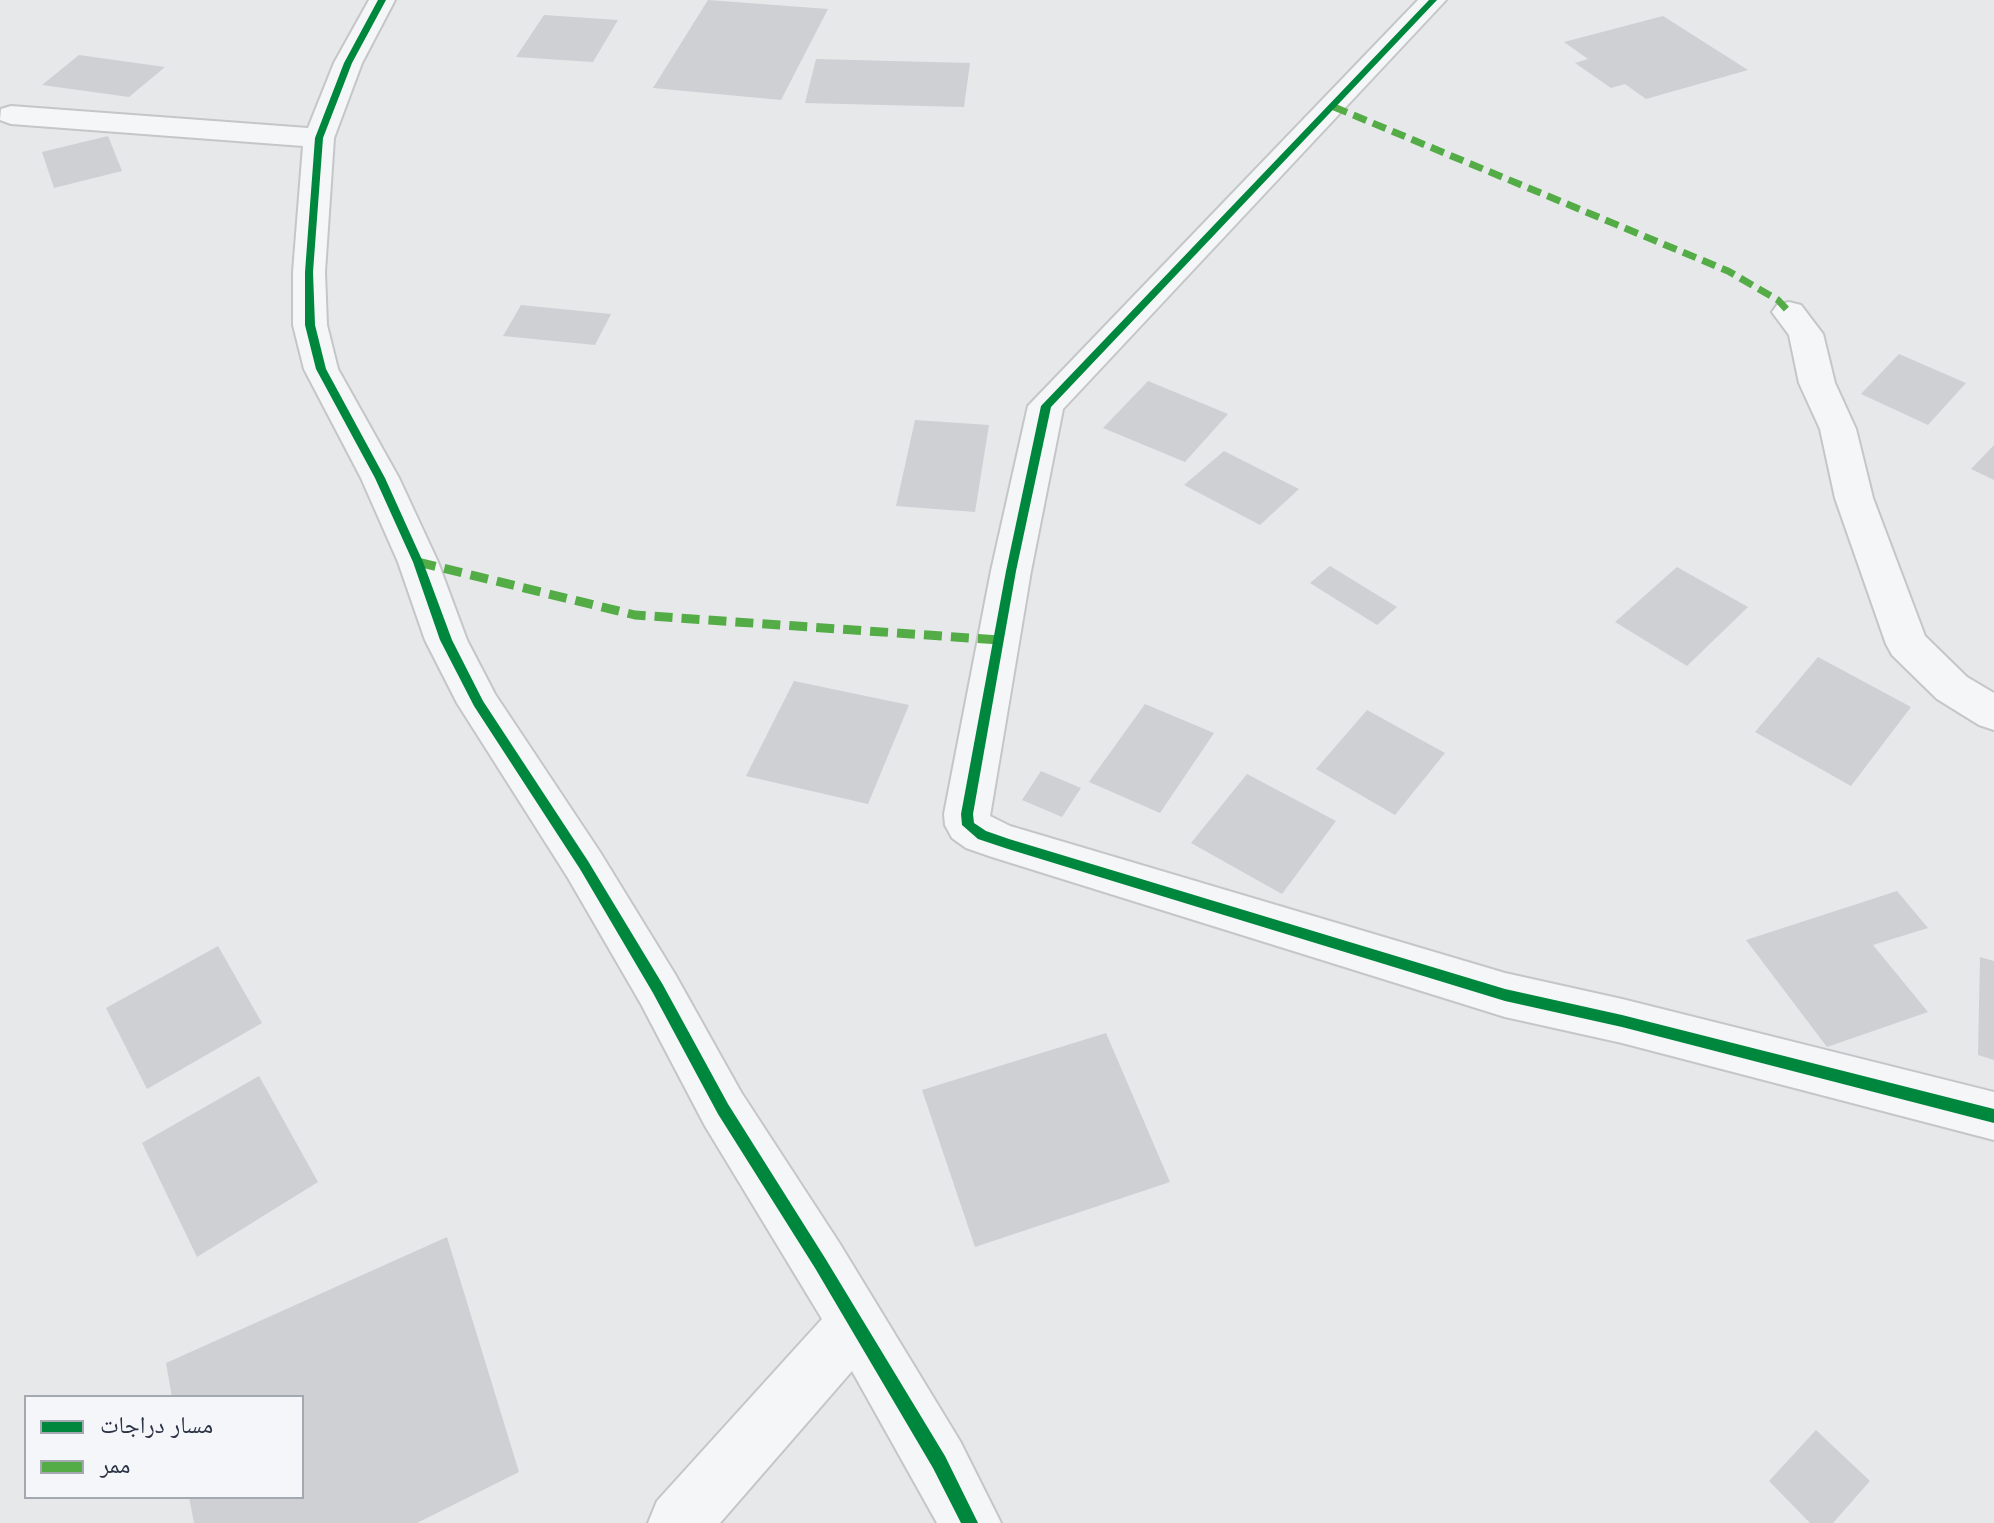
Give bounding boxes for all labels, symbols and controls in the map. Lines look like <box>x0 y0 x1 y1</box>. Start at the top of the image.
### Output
legend <box>24 1395 304 1499</box>
text: مسار دراجات <box>100 1409 213 1441</box>
text: ممر <box>100 1449 131 1481</box>

